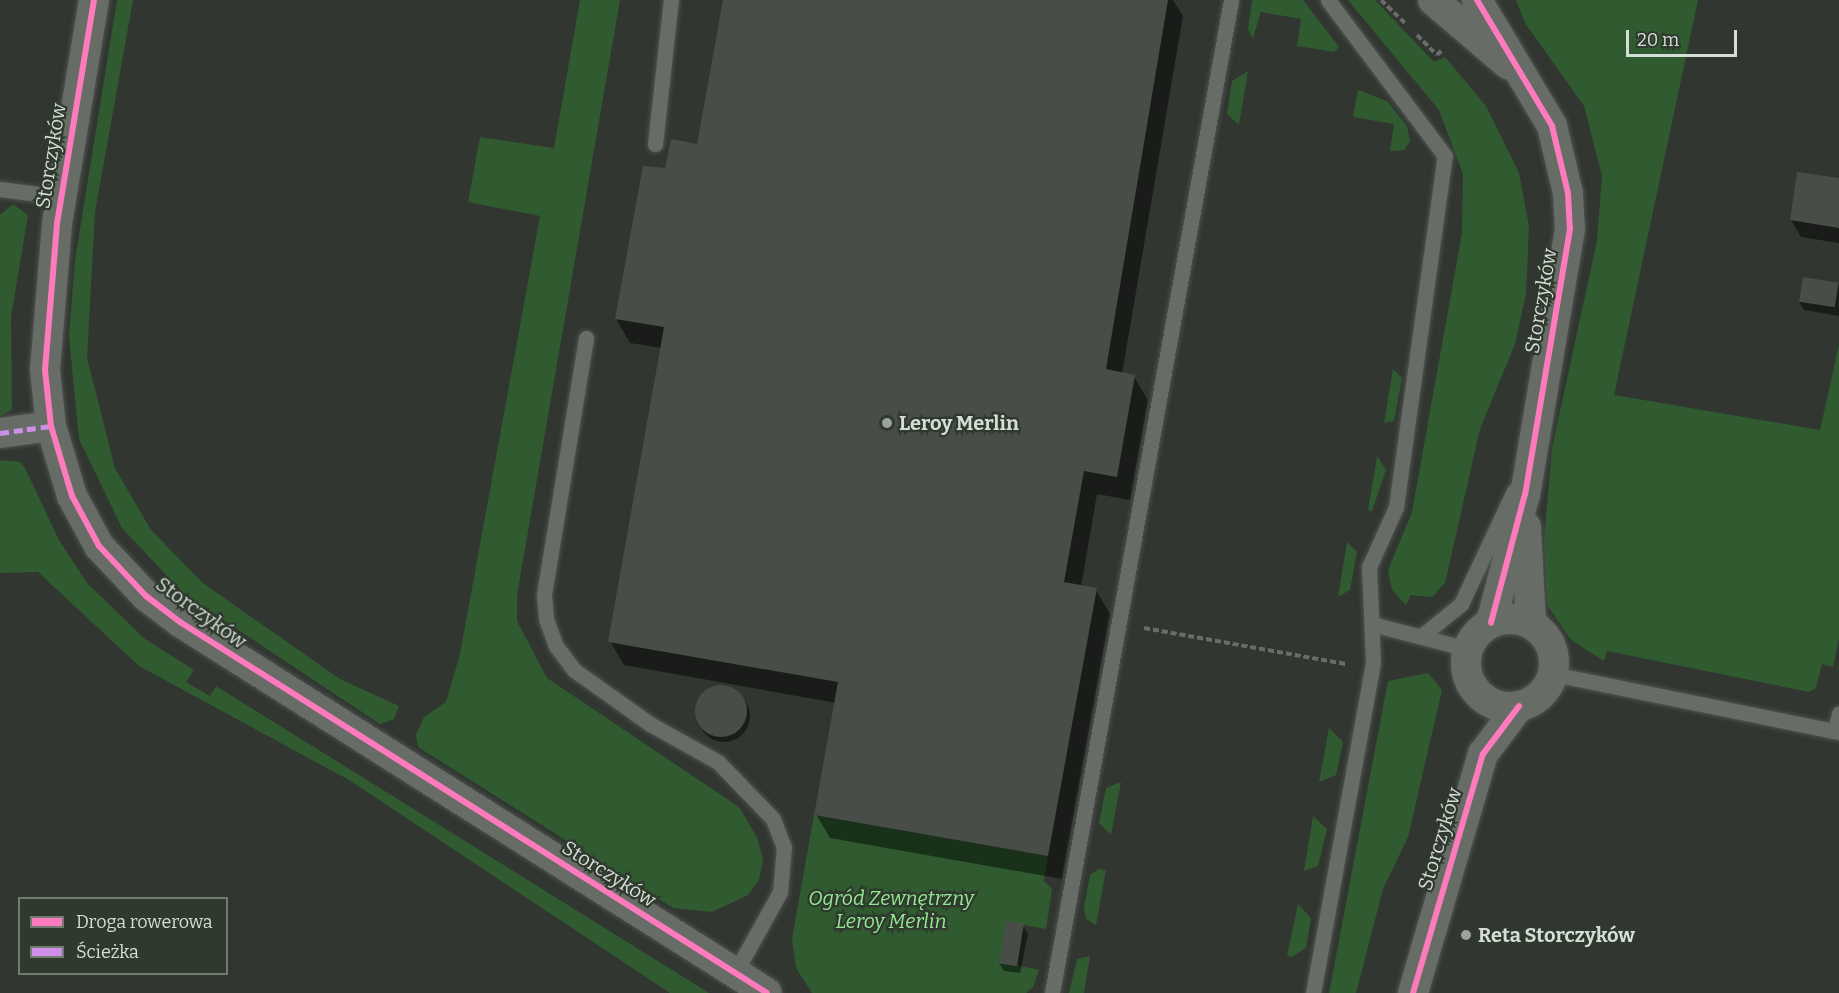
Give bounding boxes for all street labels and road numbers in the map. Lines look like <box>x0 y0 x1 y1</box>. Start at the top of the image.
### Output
street label: Storczyków <box>31 102 71 210</box>
street label: Storczyków <box>1520 247 1562 355</box>
street label: Storczyków <box>151 572 251 654</box>
street label: Storczyków <box>1413 785 1467 893</box>
street label: Storczyków <box>558 836 660 912</box>

